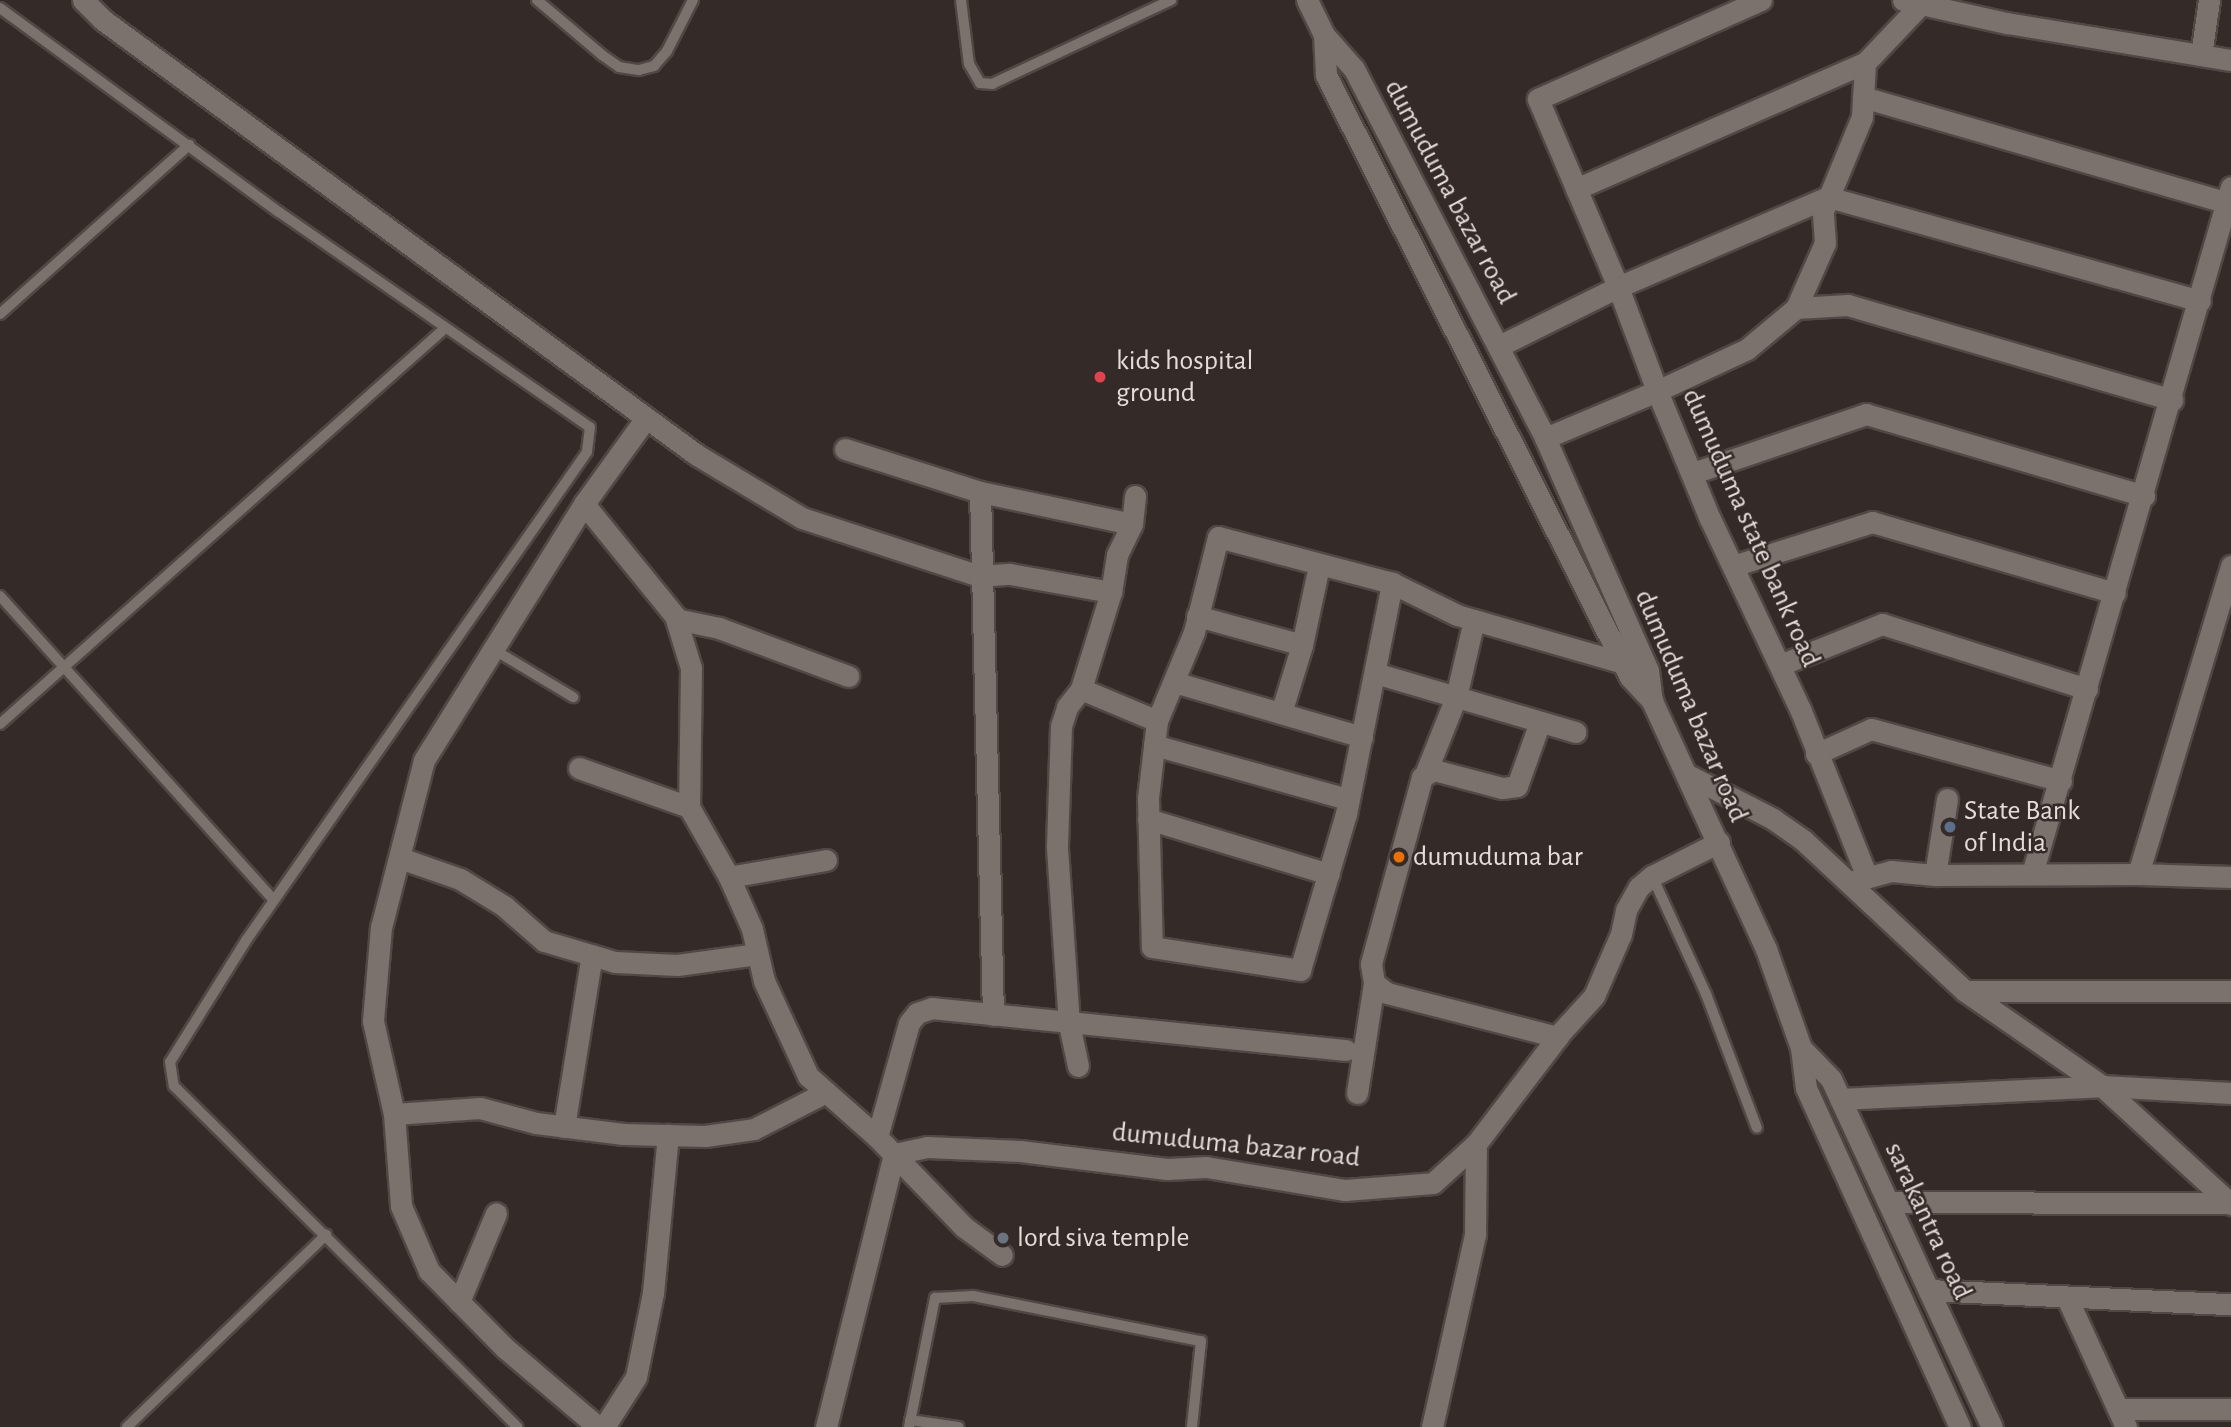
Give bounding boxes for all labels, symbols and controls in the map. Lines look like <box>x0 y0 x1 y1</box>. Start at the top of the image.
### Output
street label: dumuduma bazar road <box>1377 74 1523 310</box>
place label: kids hospital ground <box>1116 344 1254 410</box>
marker: kids hospital ground <box>1090 367 1110 387</box>
street label: dumuduma state bank road <box>1674 384 1828 672</box>
street label: dumuduma bazar road <box>1627 585 1755 827</box>
place label: State Bank of India <box>1964 794 2080 860</box>
marker: State Bank of India <box>1942 819 1958 835</box>
place label: dumuduma bar <box>1413 840 1583 874</box>
marker: dumuduma bar <box>1391 849 1407 865</box>
street label: dumuduma bazar road <box>1110 1115 1362 1175</box>
street label: sarakantra road <box>1877 1137 1979 1305</box>
place label: lord siva temple <box>1017 1221 1190 1255</box>
marker: lord siva temple <box>995 1230 1011 1246</box>

